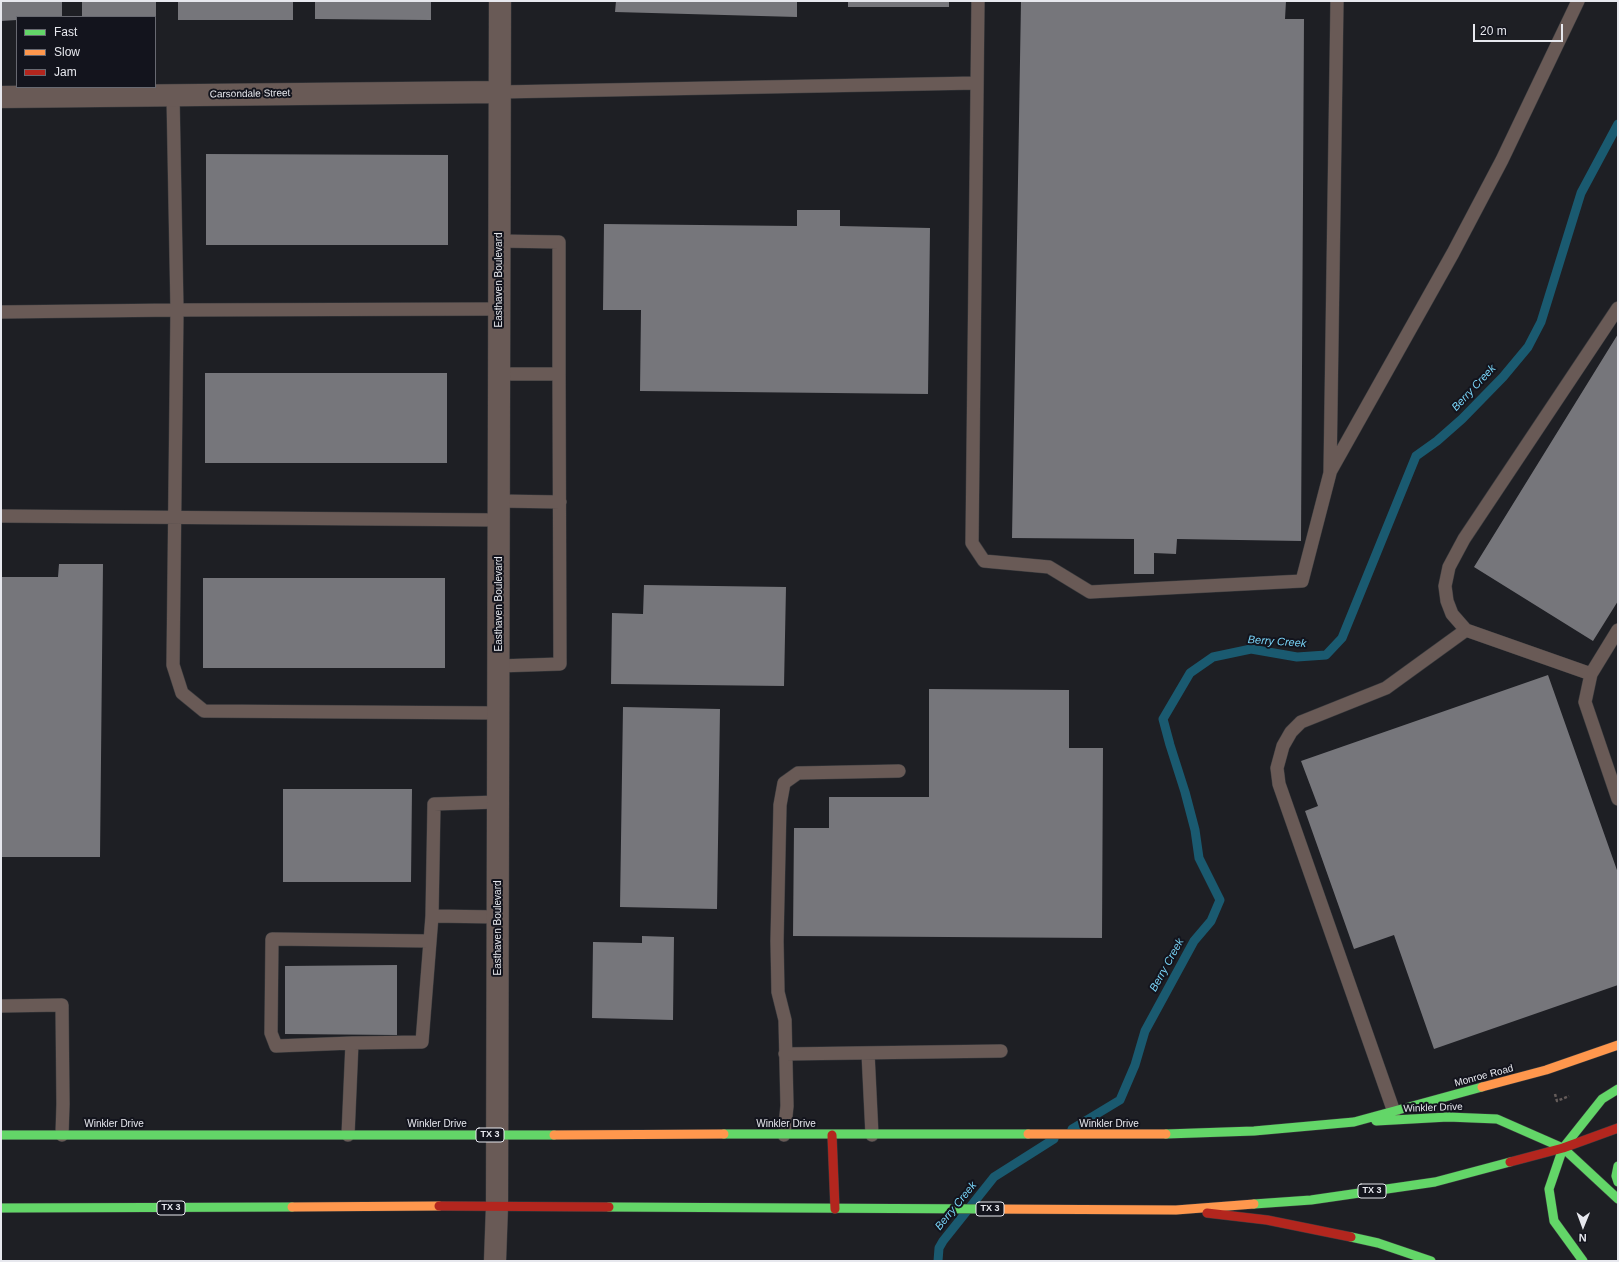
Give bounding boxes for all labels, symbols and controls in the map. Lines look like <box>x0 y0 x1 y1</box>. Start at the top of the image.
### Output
legend <box>16 16 156 88</box>
scale bar <box>1475 16 1565 42</box>
text: 20 m <box>1480 24 1507 38</box>
text: Fast <box>54 25 77 39</box>
text: Slow <box>54 45 80 59</box>
text: Jam <box>54 65 77 79</box>
street label: Carsondale Street <box>210 87 290 101</box>
street label: Easthaven Boulevard <box>493 232 505 328</box>
water label: Berry Creek <box>1449 362 1499 414</box>
street label: Easthaven Boulevard <box>493 556 505 652</box>
water label: Berry Creek <box>1247 633 1307 651</box>
street label: Easthaven Boulevard <box>492 880 504 976</box>
water label: Berry Creek <box>1147 936 1187 994</box>
street label: Monroe Road <box>1453 1062 1515 1090</box>
street label: Winkler Drive <box>1403 1101 1463 1115</box>
street label: Winkler Drive <box>84 1118 144 1130</box>
street label: Winkler Drive <box>407 1118 467 1130</box>
street label: Winkler Drive <box>756 1118 816 1130</box>
street label: Winkler Drive <box>1079 1118 1139 1130</box>
road number: TX 3 <box>476 1128 504 1142</box>
water label: Berry Creek <box>932 1179 980 1233</box>
road number: TX 3 <box>1358 1184 1386 1198</box>
road number: TX 3 <box>157 1201 185 1215</box>
road number: TX 3 <box>976 1202 1004 1216</box>
north arrow <box>1563 1206 1603 1246</box>
text: N <box>1579 1232 1587 1244</box>

